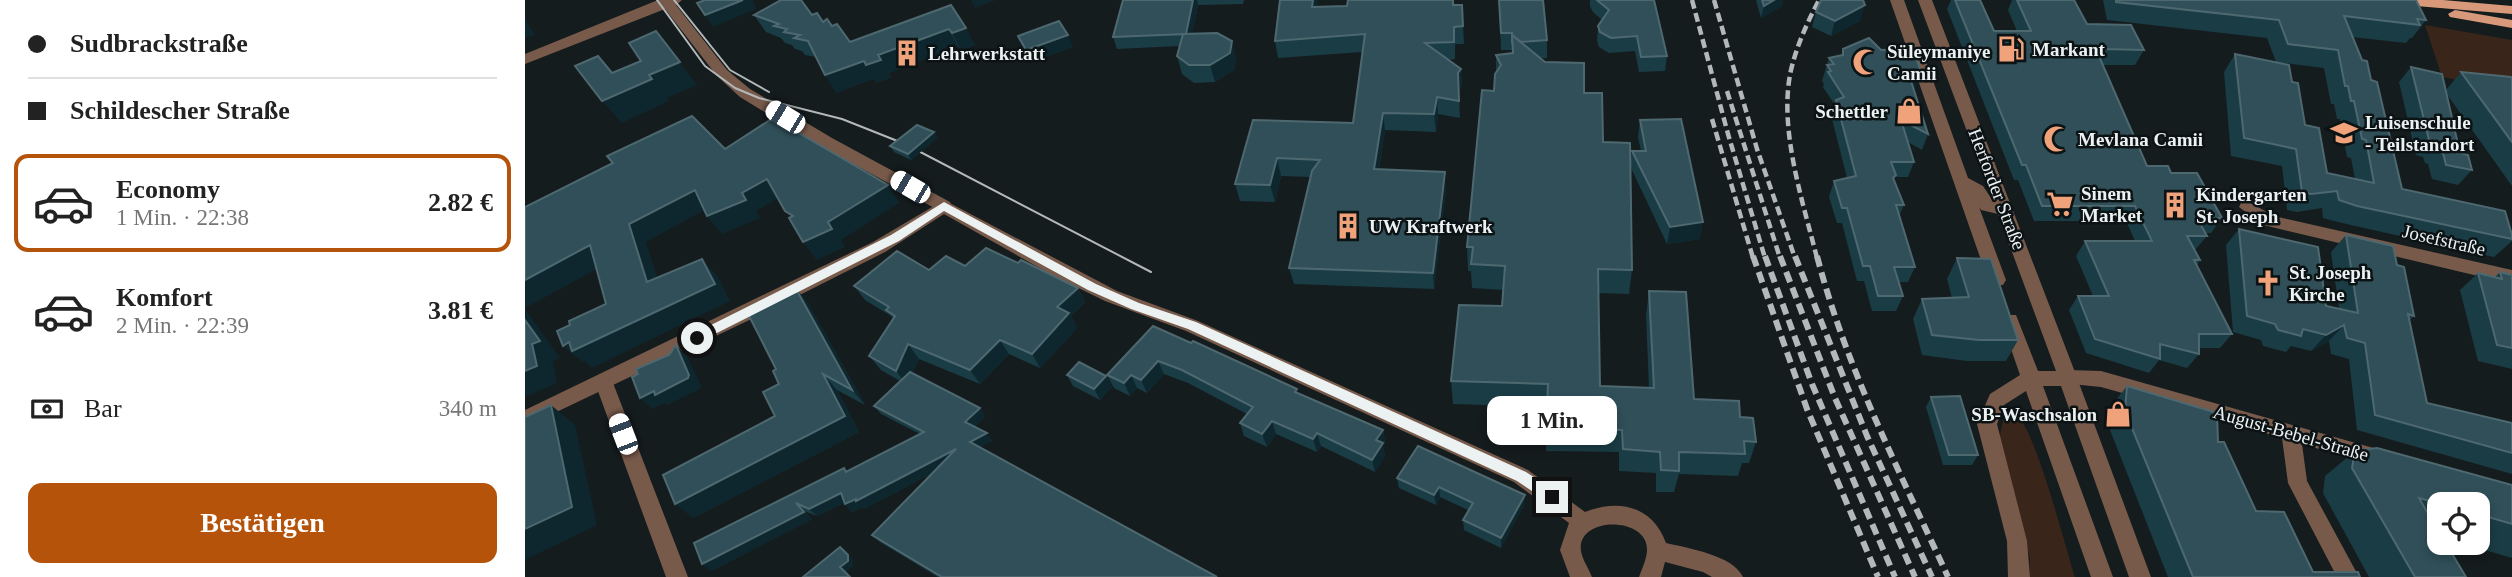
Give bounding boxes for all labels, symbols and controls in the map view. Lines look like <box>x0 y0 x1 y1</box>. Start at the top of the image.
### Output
text: Sudbrackstraße <box>70 29 248 58</box>
fuel station icon: Markant <box>1996 34 2026 64</box>
building icon: Lehrwerkstatt <box>892 38 922 68</box>
place label: Markant <box>2032 39 2106 60</box>
place label: Süleymaniye Camii <box>1887 41 1990 84</box>
place label: Lehrwerkstatt <box>928 43 1046 64</box>
mosque icon: Süleymaniye Camii <box>1851 47 1881 77</box>
text: Schildescher Straße <box>70 96 290 125</box>
shop icon: Schettler <box>1894 96 1924 126</box>
car <box>762 97 809 137</box>
place label: Schettler <box>1815 101 1889 122</box>
place label: Luisenschule - Teilstandort <box>2365 112 2475 155</box>
school or university icon: Luisenschule - Teilstandort <box>2329 118 2359 148</box>
mosque icon: Mevlana Camii <box>2042 124 2072 154</box>
street label: Herforder Straße <box>1964 125 2030 253</box>
place label: Mevlana Camii <box>2078 129 2203 150</box>
car <box>887 167 934 207</box>
icon: car <box>32 172 95 235</box>
text: Economy <box>116 175 220 204</box>
place label: Sinem Market <box>2081 183 2143 226</box>
place label: Kindergarten St. Joseph <box>2196 184 2307 227</box>
text: 2.82 € <box>428 188 493 217</box>
supermarket icon: Sinem Market <box>2045 189 2075 219</box>
building icon: Kindergarten St. Joseph <box>2160 190 2190 220</box>
text: 1 Min. · 22:38 <box>116 205 249 230</box>
building icon: UW Kraftwerk <box>1333 211 1363 241</box>
place label: UW Kraftwerk <box>1369 216 1493 237</box>
street label: Josefstraße <box>2401 220 2487 260</box>
place label: St. Joseph Kirche <box>2289 262 2372 305</box>
church icon: St. Joseph Kirche <box>2253 268 2283 298</box>
icon: car <box>32 280 95 343</box>
text: Komfort <box>116 283 213 312</box>
text: 3.81 € <box>428 296 493 325</box>
text: 2 Min. · 22:39 <box>116 313 249 338</box>
route start <box>681 322 713 354</box>
icon: cash <box>28 390 66 428</box>
text: Bar <box>84 394 122 423</box>
text: 340 m <box>439 396 497 421</box>
callout: 1 Min. <box>1487 396 1617 444</box>
shop icon: SB-Waschsalon <box>2103 399 2133 429</box>
street label: August-Bebel-Straße <box>2211 401 2371 465</box>
place label: SB-Waschsalon <box>1971 404 2097 425</box>
text: 1 Min. <box>1520 408 1584 433</box>
car <box>606 411 641 457</box>
route end <box>1536 481 1568 513</box>
button: Bestätigen <box>28 483 497 563</box>
map controls <box>2427 492 2490 555</box>
button: locate <box>2427 492 2490 555</box>

